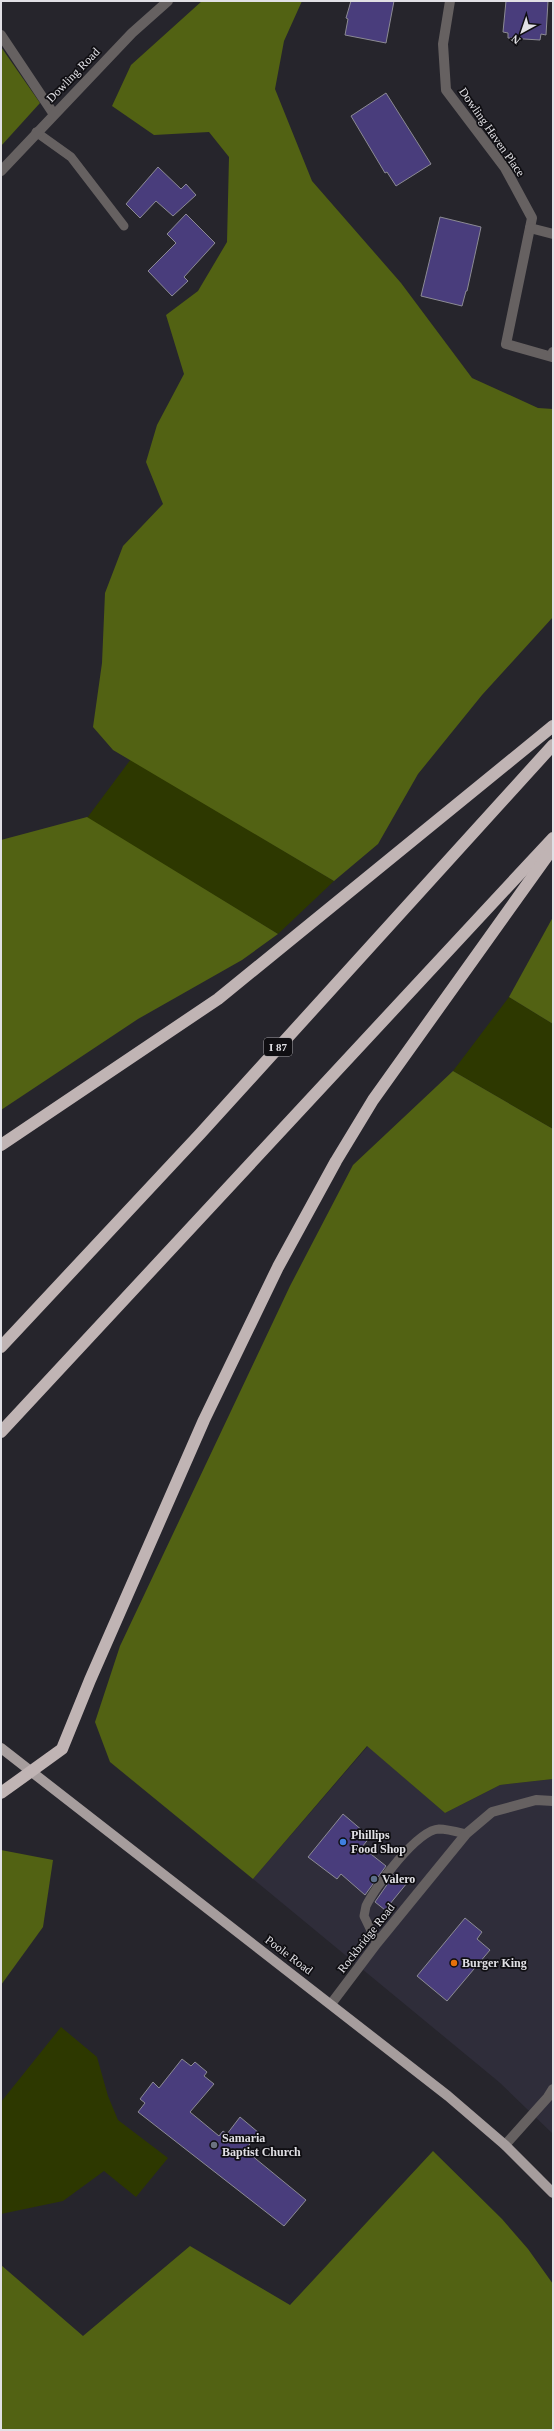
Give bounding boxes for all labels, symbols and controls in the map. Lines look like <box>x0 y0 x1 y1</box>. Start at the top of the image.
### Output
north arrow <box>502 12 542 52</box>
text: N <box>509 32 522 47</box>
street label: Dowling Road <box>44 45 102 105</box>
street label: Dowling Haven Place <box>456 85 528 179</box>
road number: I 87 <box>264 1038 292 1056</box>
place label: Phillips Food Shop <box>351 1828 406 1856</box>
marker: Phillips Food Shop <box>338 1837 348 1847</box>
place label: Valero <box>382 1872 415 1886</box>
marker: Valero <box>369 1874 379 1884</box>
street label: Rockbridge Road <box>335 1900 397 1976</box>
street label: Poole Road <box>263 1933 315 1977</box>
place label: Burger King <box>462 1956 527 1970</box>
marker: Burger King <box>449 1958 459 1968</box>
place label: Samaria Baptist Church <box>222 2131 301 2159</box>
marker: Samaria Baptist Church <box>209 2140 219 2150</box>

